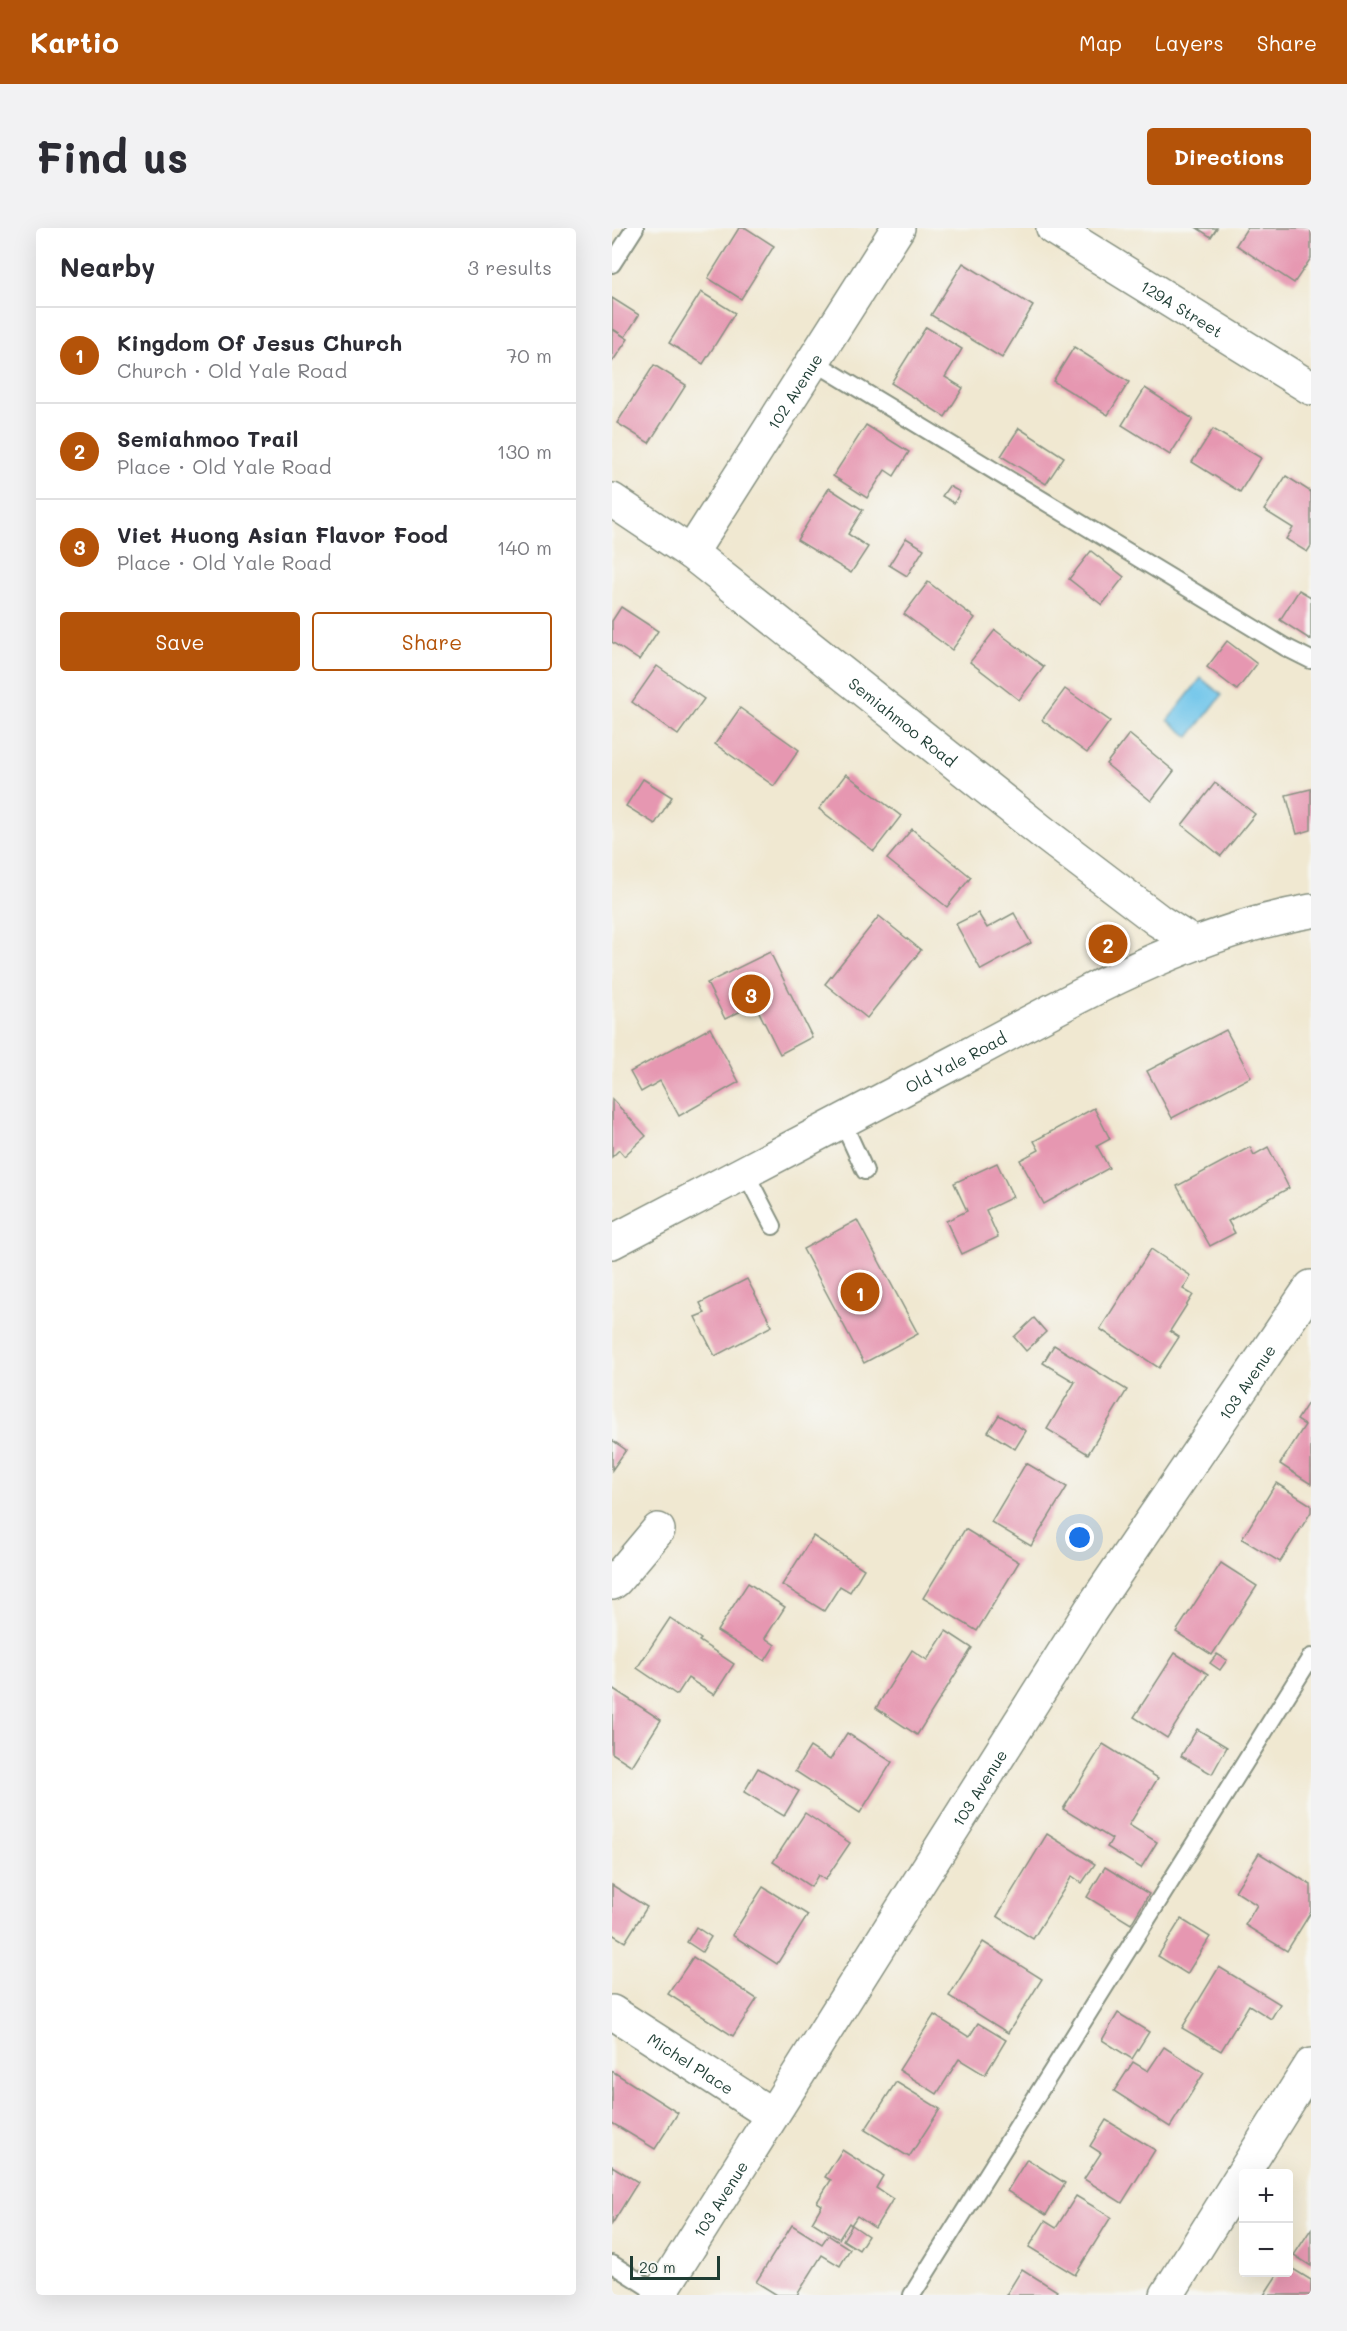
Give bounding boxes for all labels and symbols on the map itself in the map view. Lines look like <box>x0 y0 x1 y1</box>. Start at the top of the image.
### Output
street label: 129A Street <box>1137 275 1227 341</box>
street label: 102 Avenue <box>762 349 826 433</box>
street label: Semiahmoo Road <box>845 672 961 771</box>
pin: 2 <box>1088 922 1128 966</box>
pin: 3 <box>732 972 770 1017</box>
street label: Old Yale Road <box>901 1026 1010 1097</box>
pin: 1 <box>840 1270 880 1314</box>
street label: 103 Avenue <box>1213 1340 1280 1424</box>
your location <box>1065 1523 1094 1552</box>
street label: 103 Avenue <box>947 1745 1011 1830</box>
street label: Michel Place <box>644 2027 738 2098</box>
street label: 103 Avenue <box>688 2156 752 2241</box>
scale bar <box>630 2253 720 2280</box>

